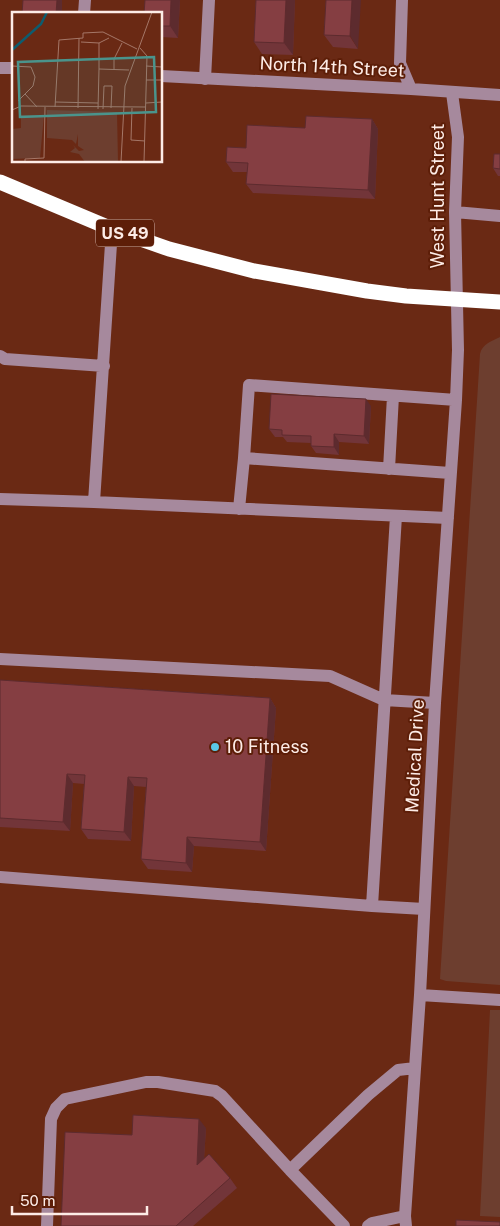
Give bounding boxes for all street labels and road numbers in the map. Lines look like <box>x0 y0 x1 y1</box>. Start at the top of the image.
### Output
street label: North 14th Street <box>259 52 405 81</box>
street label: West Hunt Street <box>427 123 448 269</box>
road number: US 49 <box>96 220 154 247</box>
street label: Medical Drive <box>401 699 428 813</box>

